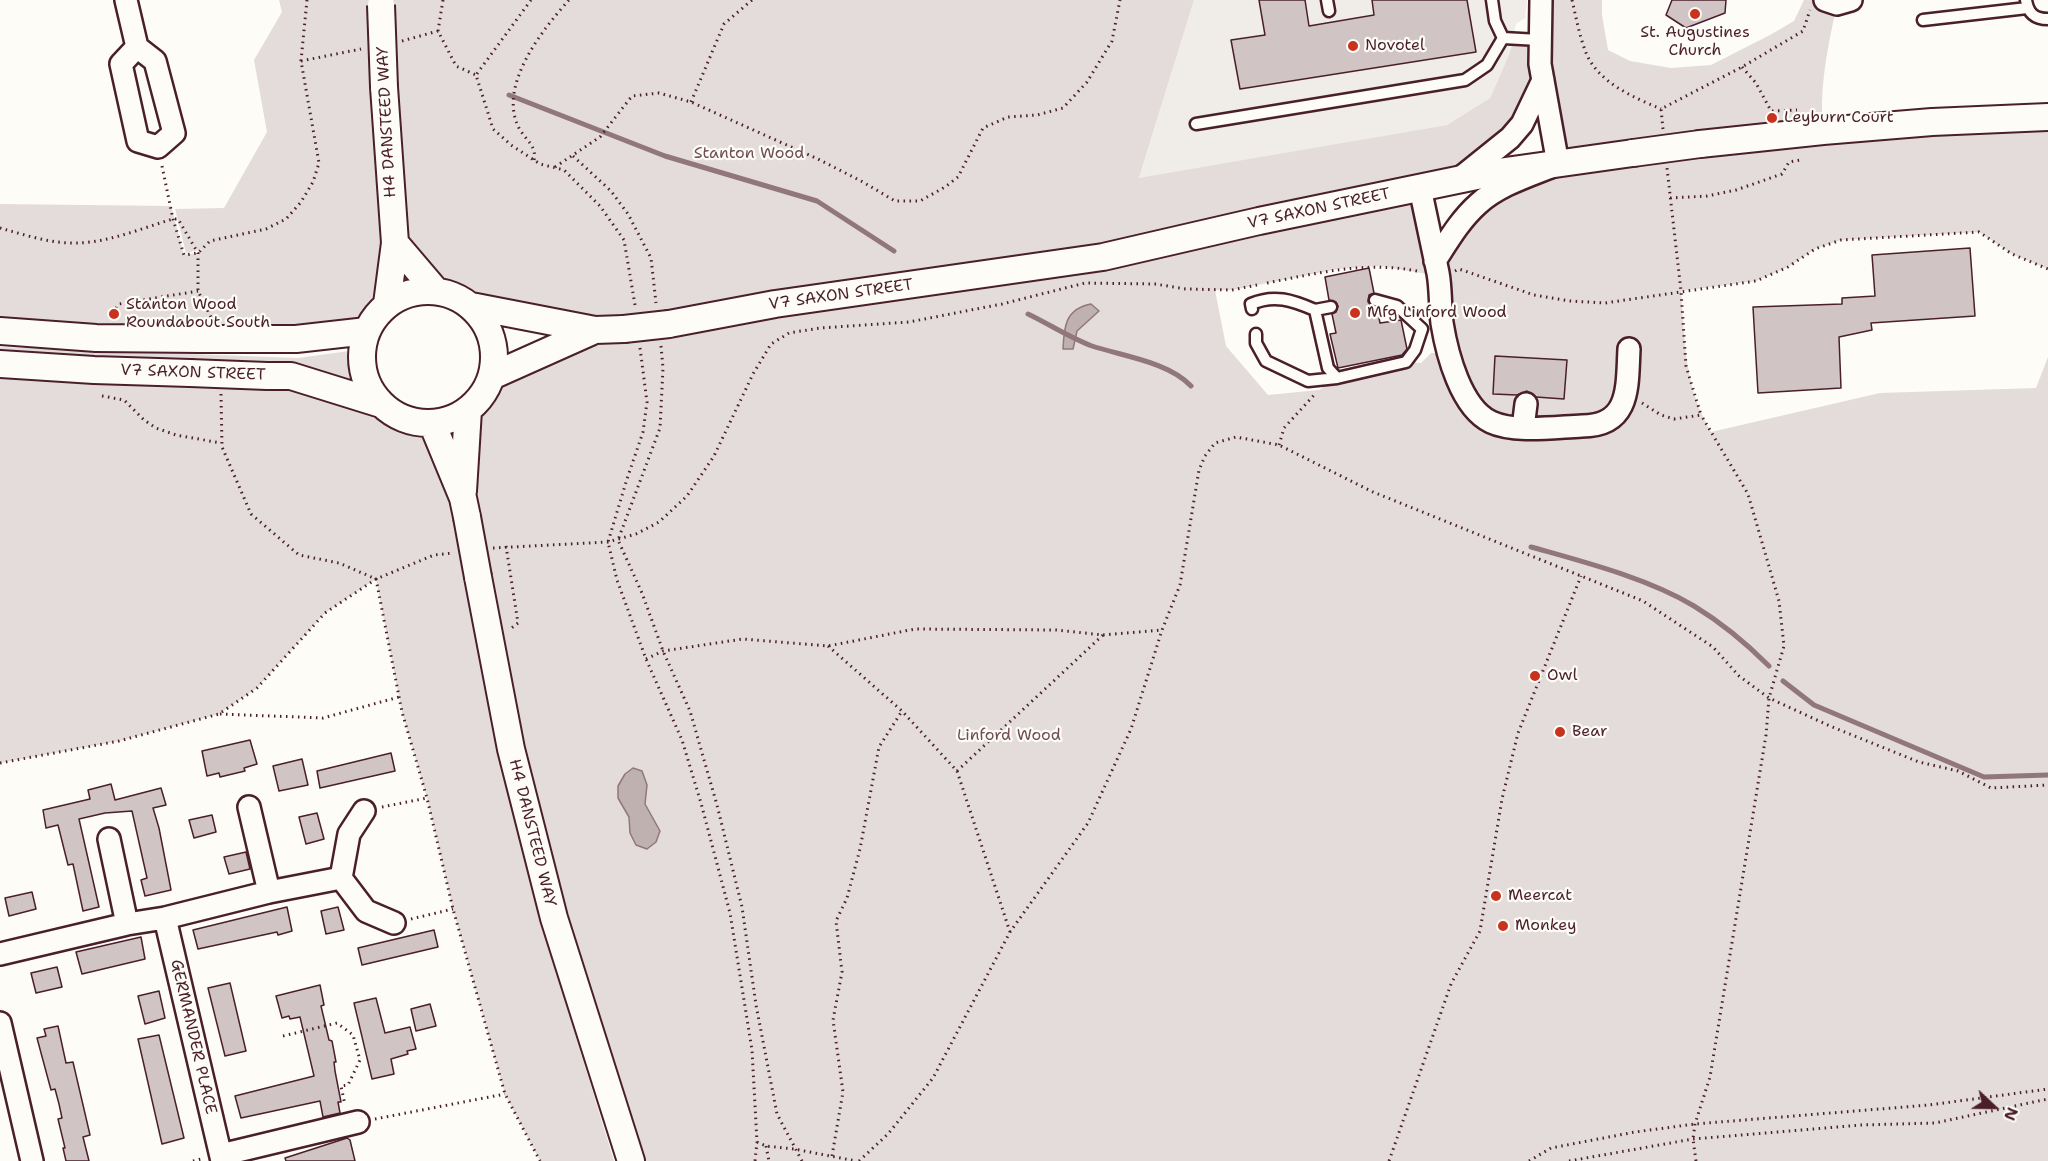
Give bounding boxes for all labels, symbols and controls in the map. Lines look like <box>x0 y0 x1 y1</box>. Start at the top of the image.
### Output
marker: St. Augustines Church <box>1688 7 1702 21</box>
place label: St. Augustines Church <box>1640 23 1750 61</box>
place label: Novotel <box>1365 36 1425 56</box>
marker: Novotel <box>1346 39 1360 53</box>
street label: H4 DANSTEED WAY <box>373 46 401 198</box>
place label: Leyburn Court <box>1784 108 1894 128</box>
marker: Leyburn Court <box>1765 111 1779 125</box>
park label: Stanton Wood <box>694 144 804 164</box>
street label: V7 SAXON STREET <box>1246 184 1392 234</box>
street label: V7 SAXON STREET <box>768 275 914 315</box>
place label: Stanton Wood Roundabout South <box>126 295 270 333</box>
place label: Mfg Linford Wood <box>1367 303 1507 323</box>
marker: Mfg Linford Wood <box>1348 306 1362 320</box>
marker: Stanton Wood Roundabout South <box>107 307 121 321</box>
street label: V7 SAXON STREET <box>120 361 266 385</box>
place label: Owl <box>1547 666 1578 686</box>
marker: Owl <box>1528 669 1542 683</box>
place label: Bear <box>1572 722 1607 742</box>
marker: Bear <box>1553 725 1567 739</box>
park label: Linford Wood <box>957 726 1061 746</box>
street label: H4 DANSTEED WAY <box>504 757 560 909</box>
place label: Meercat <box>1508 886 1572 906</box>
marker: Meercat <box>1489 889 1503 903</box>
place label: Monkey <box>1515 916 1576 936</box>
marker: Monkey <box>1496 919 1510 933</box>
street label: GERMANDER PLACE <box>166 958 220 1116</box>
north arrow <box>1964 1077 2024 1137</box>
text: N <box>1999 1104 2023 1124</box>

